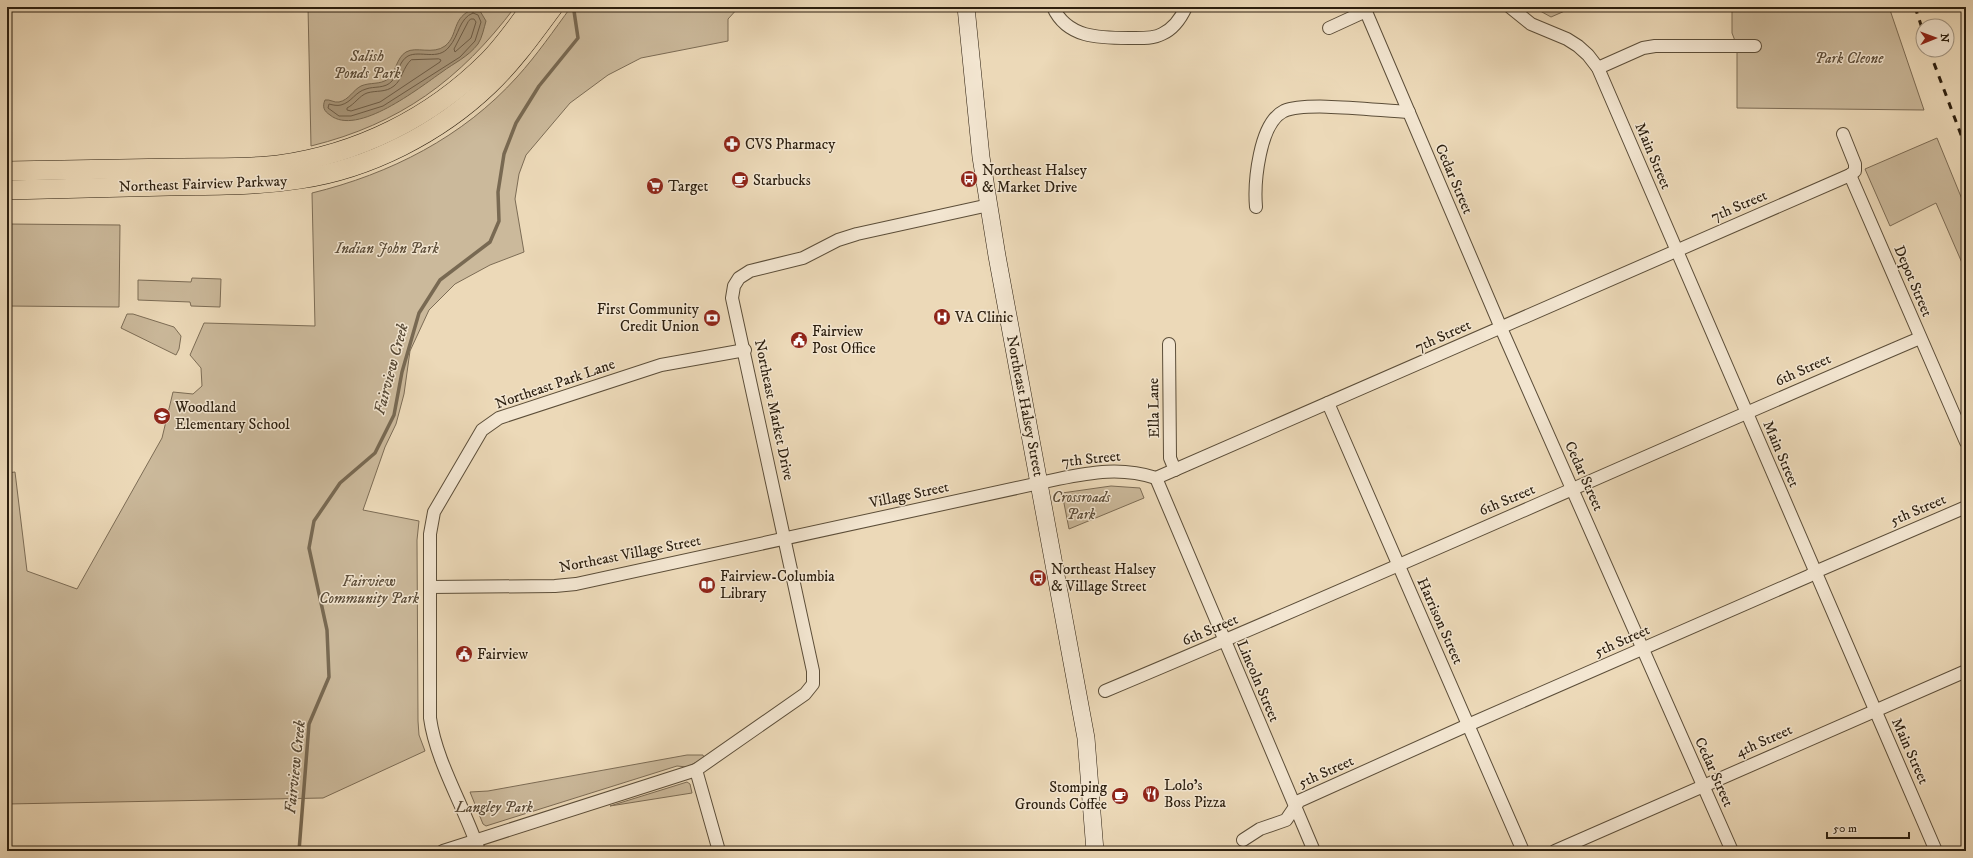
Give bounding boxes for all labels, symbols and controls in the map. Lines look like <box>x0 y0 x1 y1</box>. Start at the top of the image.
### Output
north arrow <box>1915 18 1955 58</box>
text: N <box>1937 33 1951 42</box>
park label: Salish Ponds Park <box>333 47 401 83</box>
park label: Park Cleone <box>1815 49 1884 68</box>
street label: Main Street <box>1630 120 1676 192</box>
pharmacy icon: CVS Pharmacy <box>722 134 742 154</box>
place label: CVS Pharmacy <box>745 135 836 154</box>
street label: Cedar Street <box>1431 141 1477 217</box>
place label: Northeast Halsey & Market Drive <box>982 161 1088 197</box>
bus stop icon: Northeast Halsey & Market Drive <box>959 169 979 189</box>
cafe icon: Starbucks <box>730 170 750 190</box>
place label: Starbucks <box>753 171 811 190</box>
street label: Northeast Fairview Parkway <box>119 172 288 196</box>
supermarket icon: Target <box>645 176 665 196</box>
place label: Target <box>668 177 708 196</box>
street label: 7th Street <box>1708 186 1770 226</box>
park label: Indian John Park <box>334 239 439 258</box>
street label: Depot Street <box>1889 242 1937 320</box>
place label: First Community Credit Union <box>597 300 700 336</box>
hospital icon: VA Clinic <box>932 307 952 327</box>
bank icon: First Community Credit Union <box>702 308 722 328</box>
place label: VA Clinic <box>954 308 1014 327</box>
street label: 7th Street <box>1412 315 1474 357</box>
water label: Fairview Creek <box>369 321 413 417</box>
place label: Fairview Post Office <box>812 322 876 358</box>
public building icon: Fairview Post Office <box>789 330 809 350</box>
street label: Northeast Halsey Street <box>1002 334 1048 478</box>
street label: Northeast Market Drive <box>750 338 798 482</box>
street label: 6th Street <box>1772 349 1834 391</box>
street label: Northeast Park Lane <box>493 355 617 413</box>
street label: Ella Lane <box>1144 378 1164 438</box>
place label: Woodland Elementary School <box>174 398 290 434</box>
school or university icon: Woodland Elementary School <box>152 406 172 426</box>
street label: Main Street <box>1758 418 1804 490</box>
street label: Cedar Street <box>1560 438 1608 514</box>
street label: 7th Street <box>1061 446 1122 472</box>
street label: Village Street <box>867 477 951 513</box>
street label: 6th Street <box>1476 480 1538 520</box>
park label: Crossroads Park <box>1052 488 1111 524</box>
street label: 5th Street <box>1887 490 1949 530</box>
street label: Northeast Village Street <box>558 531 703 577</box>
place label: Northeast Halsey & Village Street <box>1051 560 1157 596</box>
place label: Fairview-Columbia Library <box>720 567 835 603</box>
bus stop icon: Northeast Halsey & Village Street <box>1028 568 1048 588</box>
park label: Fairview Community Park <box>319 572 420 608</box>
library icon: Fairview-Columbia Library <box>697 575 717 595</box>
street label: Harrison Street <box>1412 575 1468 667</box>
street label: 6th Street <box>1179 610 1241 650</box>
street label: 5th Street <box>1591 620 1653 662</box>
street label: Lincoln Street <box>1232 637 1284 725</box>
public building icon: Fairview <box>454 644 474 664</box>
place label: Fairview <box>477 645 528 664</box>
street label: Main Street <box>1887 715 1933 787</box>
water label: Fairview Creek <box>280 719 310 815</box>
street label: 4th Street <box>1733 720 1795 762</box>
street label: Cedar Street <box>1690 734 1738 810</box>
street label: 5th Street <box>1295 751 1357 793</box>
place label: Lolo's Boss Pizza <box>1164 776 1227 812</box>
place label: Stomping Grounds Coffee <box>1015 778 1108 814</box>
restaurant icon: Lolo's Boss Pizza <box>1141 784 1161 804</box>
cafe icon: Stomping Grounds Coffee <box>1110 786 1130 806</box>
park label: Langley Park <box>454 798 534 817</box>
scale bar <box>1827 814 1909 840</box>
text: 50 m <box>1833 821 1857 836</box>

